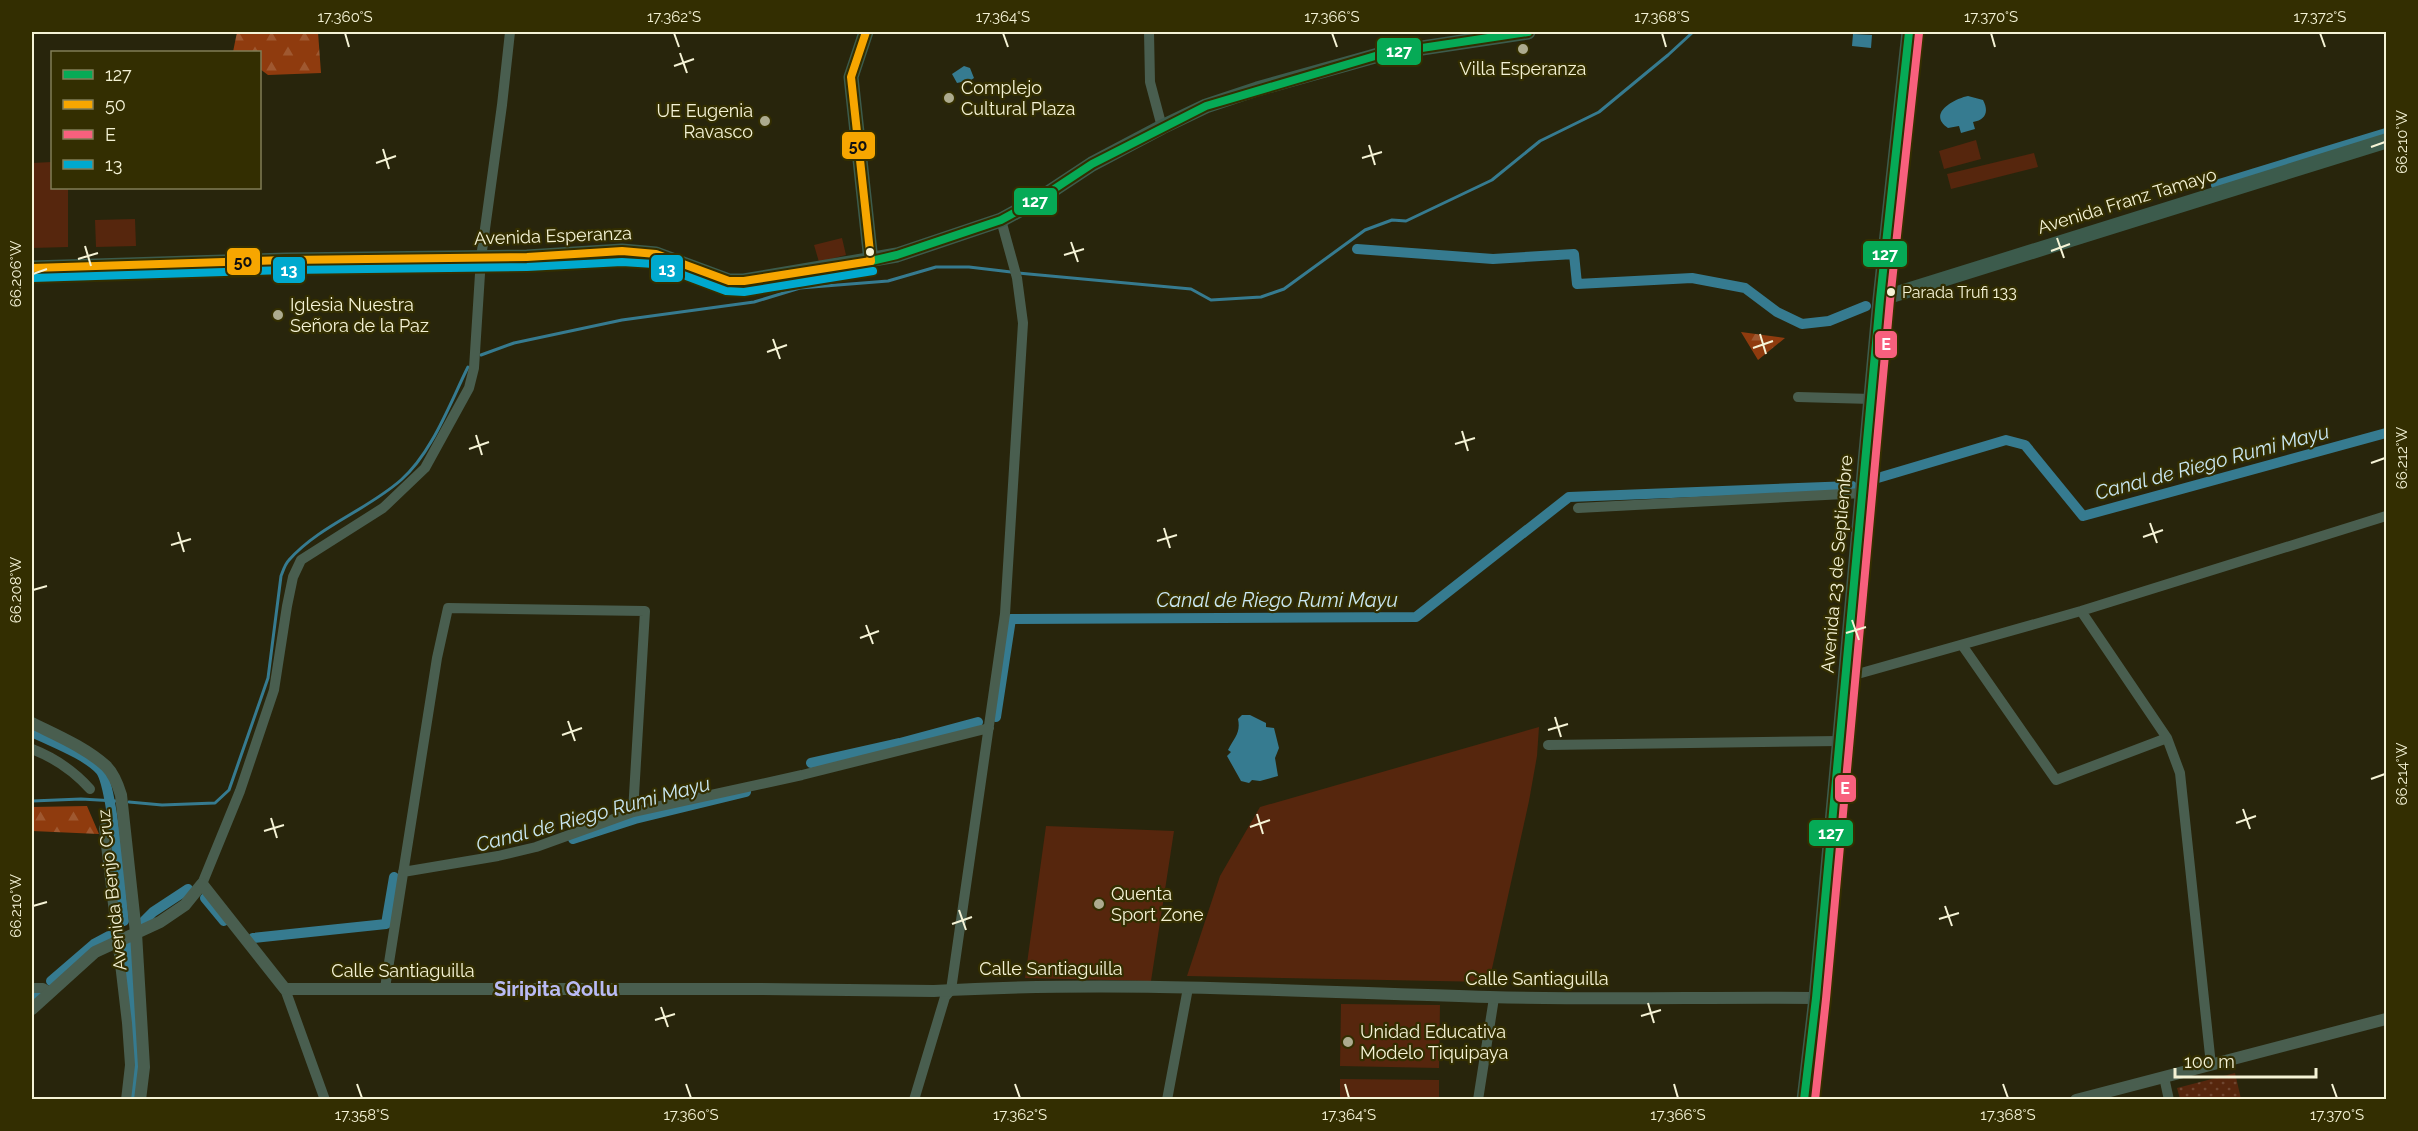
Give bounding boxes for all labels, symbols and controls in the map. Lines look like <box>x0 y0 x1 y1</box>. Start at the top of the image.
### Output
text: 17.360°S <box>317 8 373 26</box>
text: 17.362°S <box>647 8 701 26</box>
text: 17.364°S <box>976 8 1030 26</box>
text: 17.366°S <box>1304 8 1360 26</box>
text: 17.368°S <box>1634 8 1690 26</box>
text: 17.370°S <box>1964 8 2018 26</box>
text: 17.372°S <box>2294 8 2346 26</box>
line badge: 127 <box>1376 37 1422 66</box>
text: 127 <box>1386 42 1412 61</box>
marker: Villa Esperanza <box>1516 42 1530 56</box>
legend <box>51 51 261 189</box>
place label: Villa Esperanza <box>1460 58 1586 79</box>
text: 127 <box>105 64 132 85</box>
place label: Complejo Cultural Plaza <box>961 77 1075 119</box>
marker: Complejo Cultural Plaza <box>942 91 956 105</box>
text: 50 <box>105 94 126 115</box>
place label: UE Eugenia Ravasco <box>657 100 753 142</box>
text: 66.210°W <box>2393 110 2411 174</box>
marker: UE Eugenia Ravasco <box>758 114 772 128</box>
text: E <box>105 124 116 145</box>
line badge: 50 <box>841 131 876 160</box>
text: 50 <box>849 136 868 155</box>
text: 13 <box>105 154 122 175</box>
street label: Avenida Franz Tamayo <box>2035 163 2219 238</box>
line badge: 127 <box>1013 187 1058 216</box>
text: 127 <box>1022 192 1048 211</box>
street label: Avenida Esperanza <box>474 222 632 249</box>
text: 66.206°W <box>7 240 25 307</box>
line badge: 127 <box>1862 240 1908 268</box>
text: 127 <box>1872 245 1898 264</box>
unlabelled marker <box>864 246 876 258</box>
line badge: 50 <box>226 247 261 276</box>
text: 50 <box>234 252 253 271</box>
line badge: 13 <box>650 254 684 283</box>
line badge: 13 <box>272 256 306 284</box>
text: 13 <box>659 260 675 279</box>
text: 13 <box>281 261 297 280</box>
place label: Parada Trufi 133 <box>1902 283 2017 302</box>
marker: Parada Trufi 133 <box>1885 286 1897 298</box>
place label: Iglesia Nuestra Señora de la Paz <box>290 294 429 336</box>
marker: Iglesia Nuestra Señora de la Paz <box>271 308 285 322</box>
line badge: E <box>1874 330 1898 359</box>
text: E <box>1881 335 1891 354</box>
water label: Canal de Riego Rumi Mayu <box>2092 419 2332 505</box>
text: 66.212°W <box>2393 426 2411 489</box>
street label: Avenida 23 de Septiembre <box>1817 454 1857 674</box>
text: 66.208°W <box>7 556 25 623</box>
water label: Canal de Riego Rumi Mayu <box>1156 588 1398 612</box>
text: 66.214°W <box>2393 742 2411 805</box>
water label: Canal de Riego Rumi Mayu <box>473 771 713 857</box>
line badge: E <box>1834 774 1857 803</box>
text: E <box>1840 779 1850 798</box>
street label: Avenida Benjo Cruz <box>93 808 130 972</box>
line badge: 127 <box>1808 819 1854 847</box>
text: 127 <box>1818 824 1844 843</box>
text: 66.210°W <box>7 874 25 938</box>
place label: Quenta Sport Zone <box>1111 883 1204 925</box>
marker: Quenta Sport Zone <box>1092 897 1106 911</box>
street label: Calle Santiaguilla <box>979 958 1123 979</box>
street label: Calle Santiaguilla <box>331 960 475 981</box>
street label: Calle Santiaguilla <box>1465 968 1609 989</box>
district label: Siripita Qollu <box>494 977 618 1001</box>
place label: Unidad Educativa Modelo Tiquipaya <box>1360 1021 1508 1063</box>
marker: Unidad Educativa Modelo Tiquipaya <box>1341 1035 1355 1049</box>
scale bar <box>2175 1041 2316 1079</box>
text: 100 m <box>2184 1051 2235 1072</box>
text: 17.358°S <box>335 1106 389 1124</box>
text: 17.360°S <box>663 1106 719 1124</box>
text: 17.362°S <box>993 1106 1047 1124</box>
text: 17.364°S <box>1322 1106 1376 1124</box>
text: 17.366°S <box>1650 1106 1706 1124</box>
text: 17.368°S <box>1980 1106 2036 1124</box>
text: 17.370°S <box>2310 1106 2364 1124</box>

